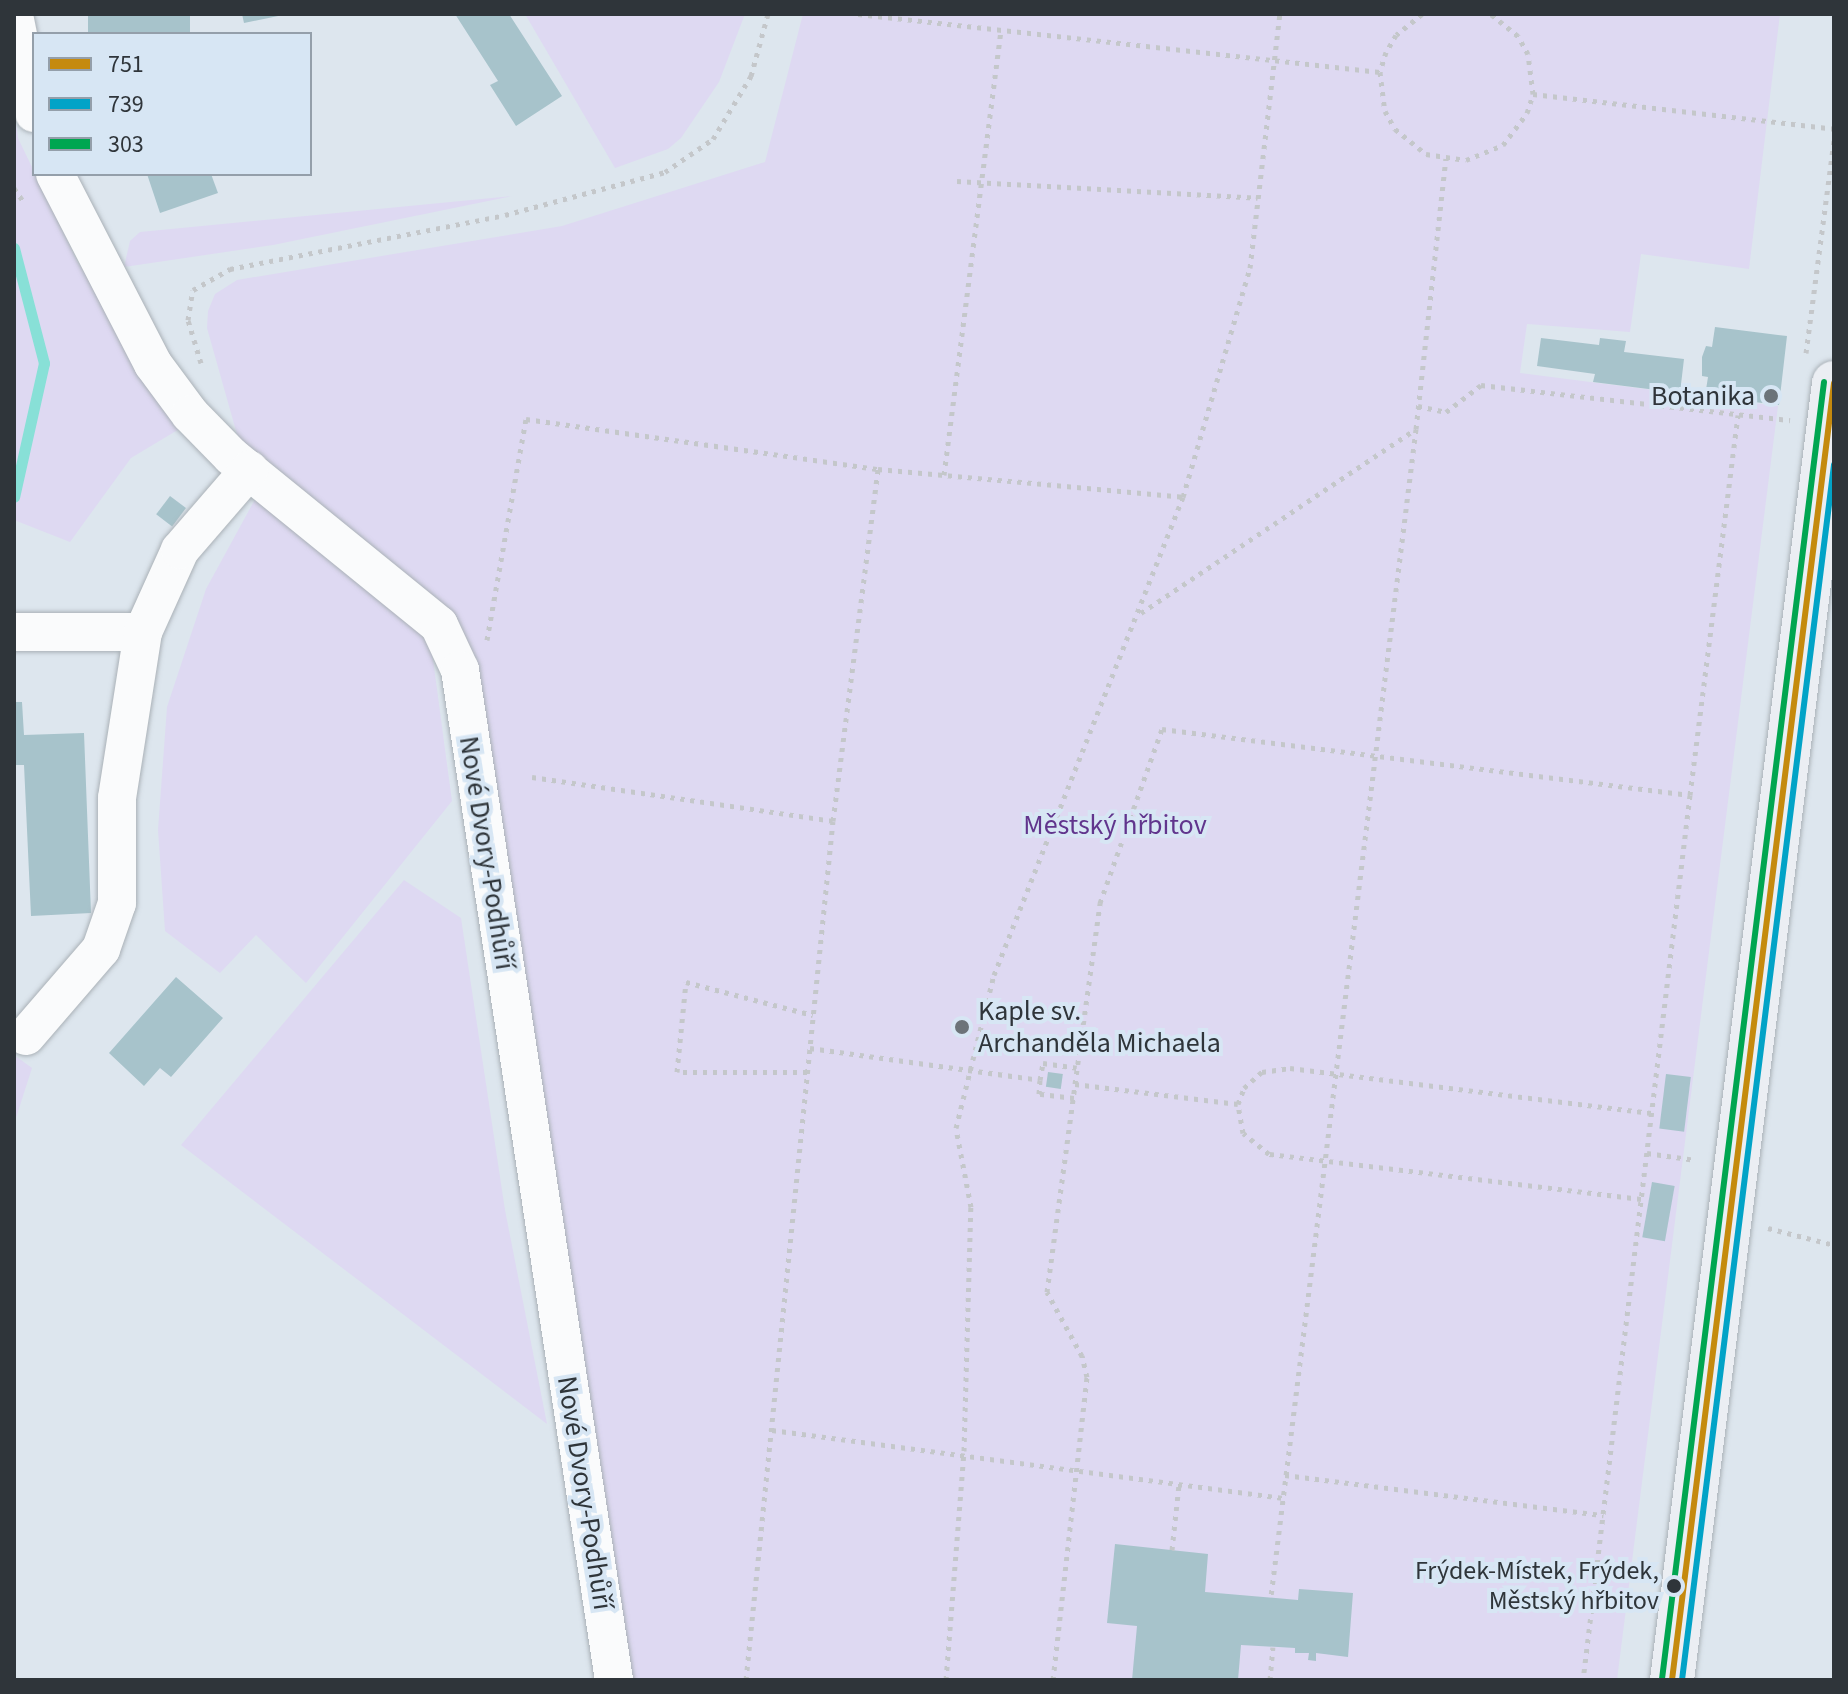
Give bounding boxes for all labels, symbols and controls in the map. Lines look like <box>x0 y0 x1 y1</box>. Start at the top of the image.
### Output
legend <box>32 32 312 176</box>
text: 751 <box>108 47 144 82</box>
text: 739 <box>108 87 144 122</box>
text: 303 <box>108 127 144 162</box>
place label: Botanika <box>1651 379 1755 413</box>
marker: Botanika <box>1762 387 1780 405</box>
street label: Nové Dvory-Podhůří <box>452 734 522 972</box>
park label: Městský hřbitov <box>1023 808 1207 842</box>
place label: Kaple sv. Archanděla Michaela <box>978 994 1221 1060</box>
marker: Kaple sv. Archanděla Michaela <box>953 1018 971 1036</box>
street label: Nové Dvory-Podhůří <box>550 1374 620 1612</box>
place label: Frýdek-Místek, Frýdek, Městský hřbitov <box>1415 1555 1659 1616</box>
marker: Frýdek-Místek, Frýdek, Městský hřbitov <box>1666 1578 1682 1594</box>

